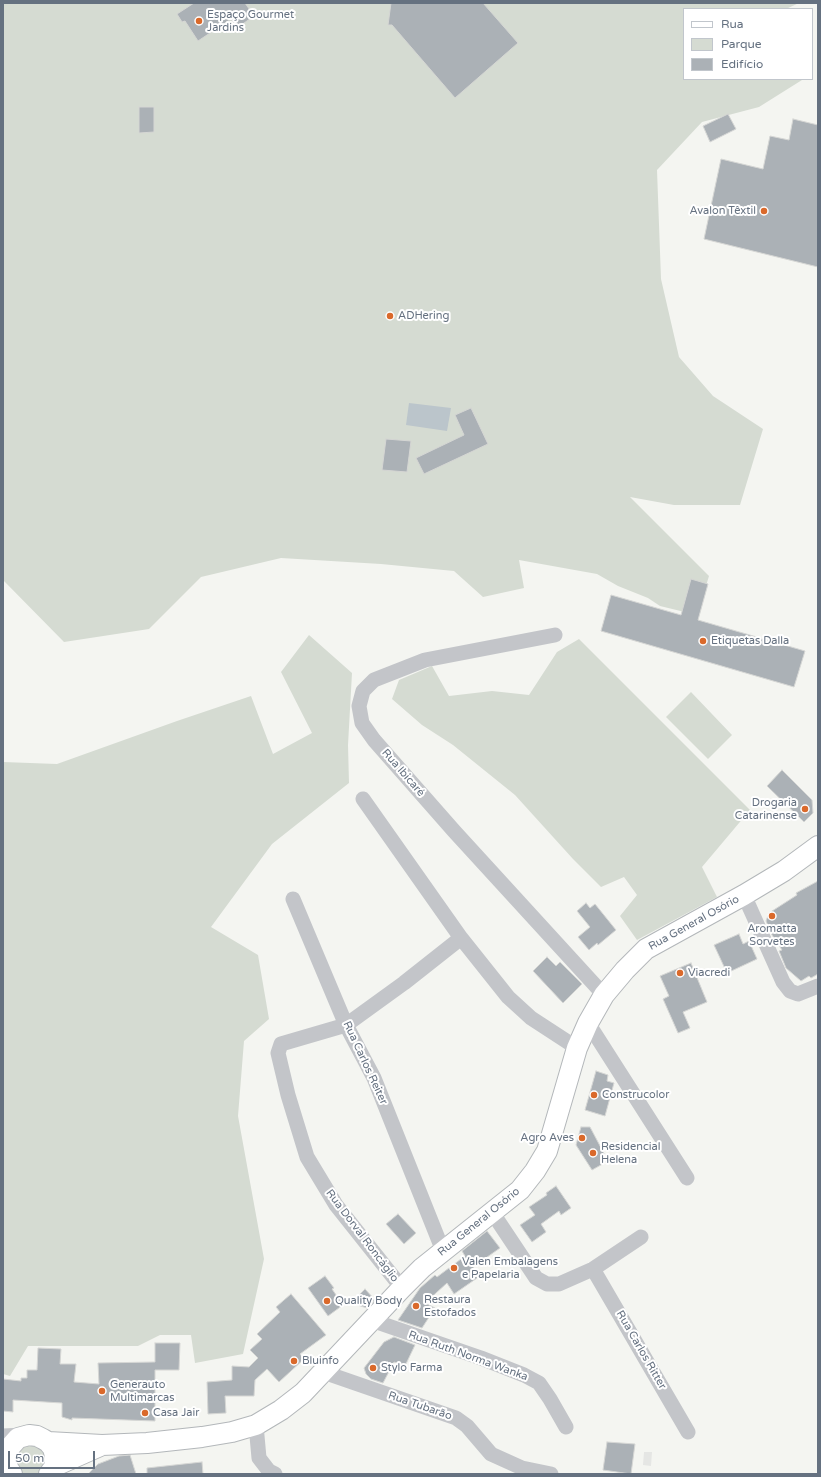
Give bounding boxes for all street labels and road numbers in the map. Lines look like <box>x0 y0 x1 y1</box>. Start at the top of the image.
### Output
street label: Rua Ibicaré <box>379 747 427 799</box>
street label: Rua General Osório <box>646 893 742 953</box>
street label: Rua Carlos Reiter <box>340 1019 390 1107</box>
street label: Rua General Osório <box>435 1185 523 1259</box>
street label: Rua Dorval Roncáglio <box>323 1187 401 1285</box>
street label: Rua Carlos Ritter <box>613 1308 669 1392</box>
street label: Rua Ruth Norma Wanka <box>406 1328 530 1384</box>
street label: Rua Tubarão <box>386 1389 454 1423</box>

